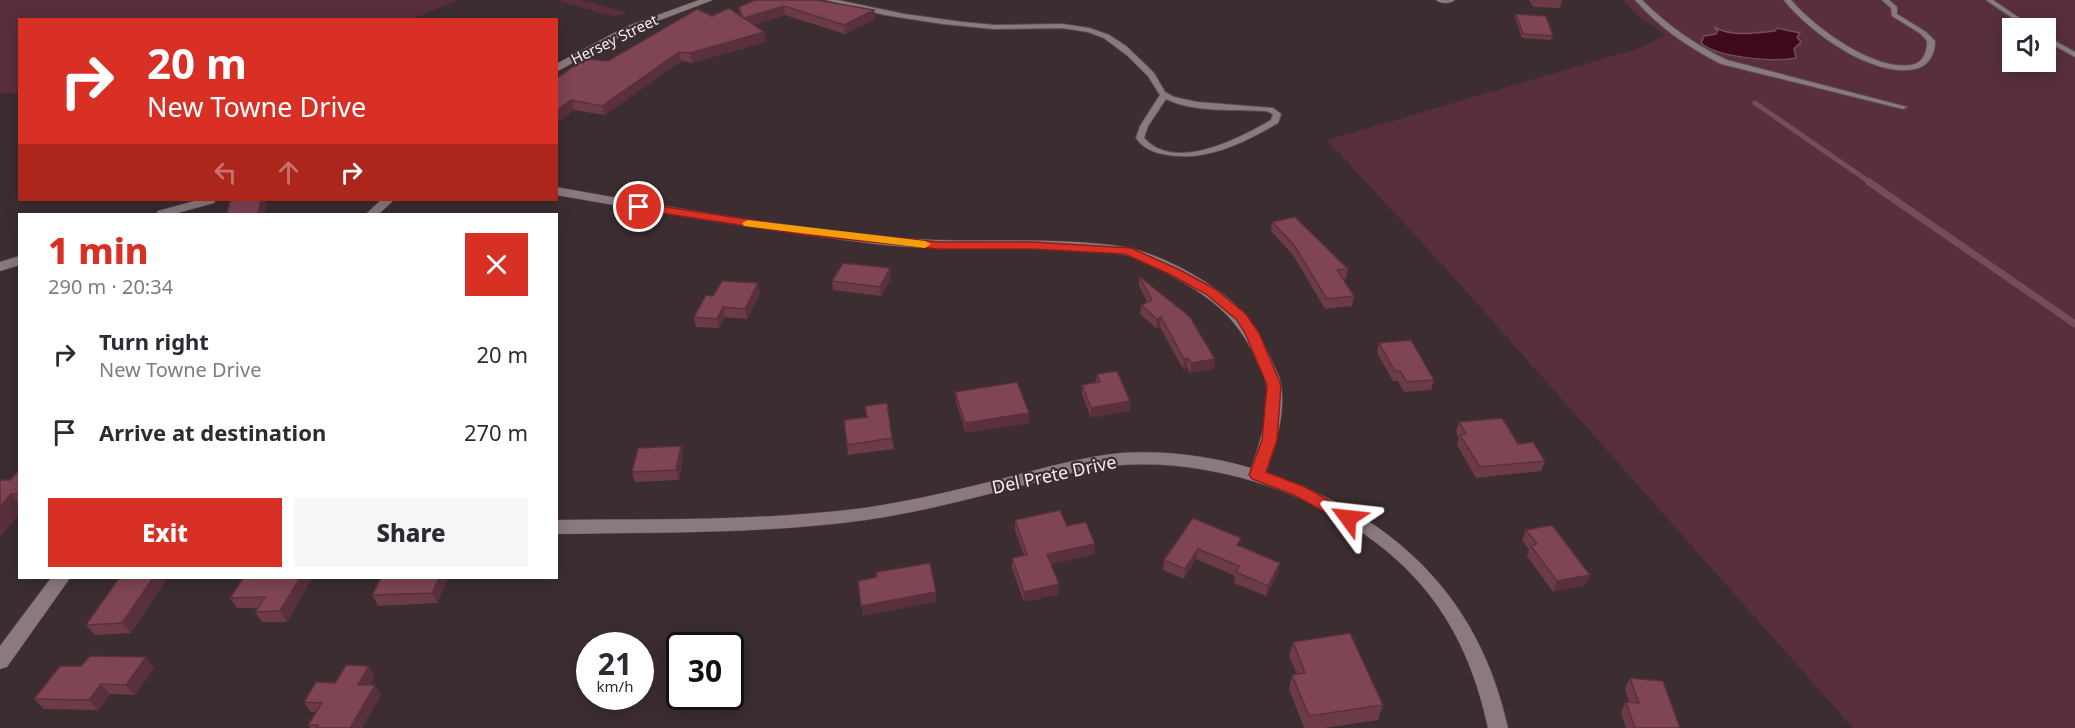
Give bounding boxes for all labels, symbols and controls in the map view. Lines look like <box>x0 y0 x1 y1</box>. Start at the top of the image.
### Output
street label: Hersey Street <box>567 9 661 69</box>
map controls <box>2002 18 2056 72</box>
button: sound <box>2002 18 2056 72</box>
text: 20 m <box>147 34 247 91</box>
icon: right <box>48 42 126 120</box>
text: New Towne Drive <box>147 88 366 125</box>
icon: left <box>209 156 242 189</box>
icon: ahead <box>272 156 305 189</box>
icon: right <box>335 156 368 189</box>
pin <box>613 181 664 232</box>
icon: arrive <box>622 190 655 223</box>
text: 1 min <box>48 226 149 275</box>
button: close <box>465 233 528 296</box>
text: 290 m · 20:34 <box>48 273 173 300</box>
text: Turn right <box>99 326 209 356</box>
icon: right <box>48 338 81 371</box>
text: 20 m <box>477 339 528 369</box>
text: New Towne Drive <box>99 356 261 383</box>
icon: arrive <box>48 416 81 449</box>
text: Arrive at destination <box>99 417 326 447</box>
text: 270 m <box>464 417 528 447</box>
street label: Del Prete Drive <box>990 449 1118 499</box>
position arrow <box>1316 486 1380 550</box>
button: Exit <box>48 498 282 567</box>
button: Share <box>294 498 528 567</box>
speed limit sign: 30 <box>666 632 744 710</box>
text: 21 <box>598 643 632 684</box>
text: km/h <box>597 676 633 696</box>

